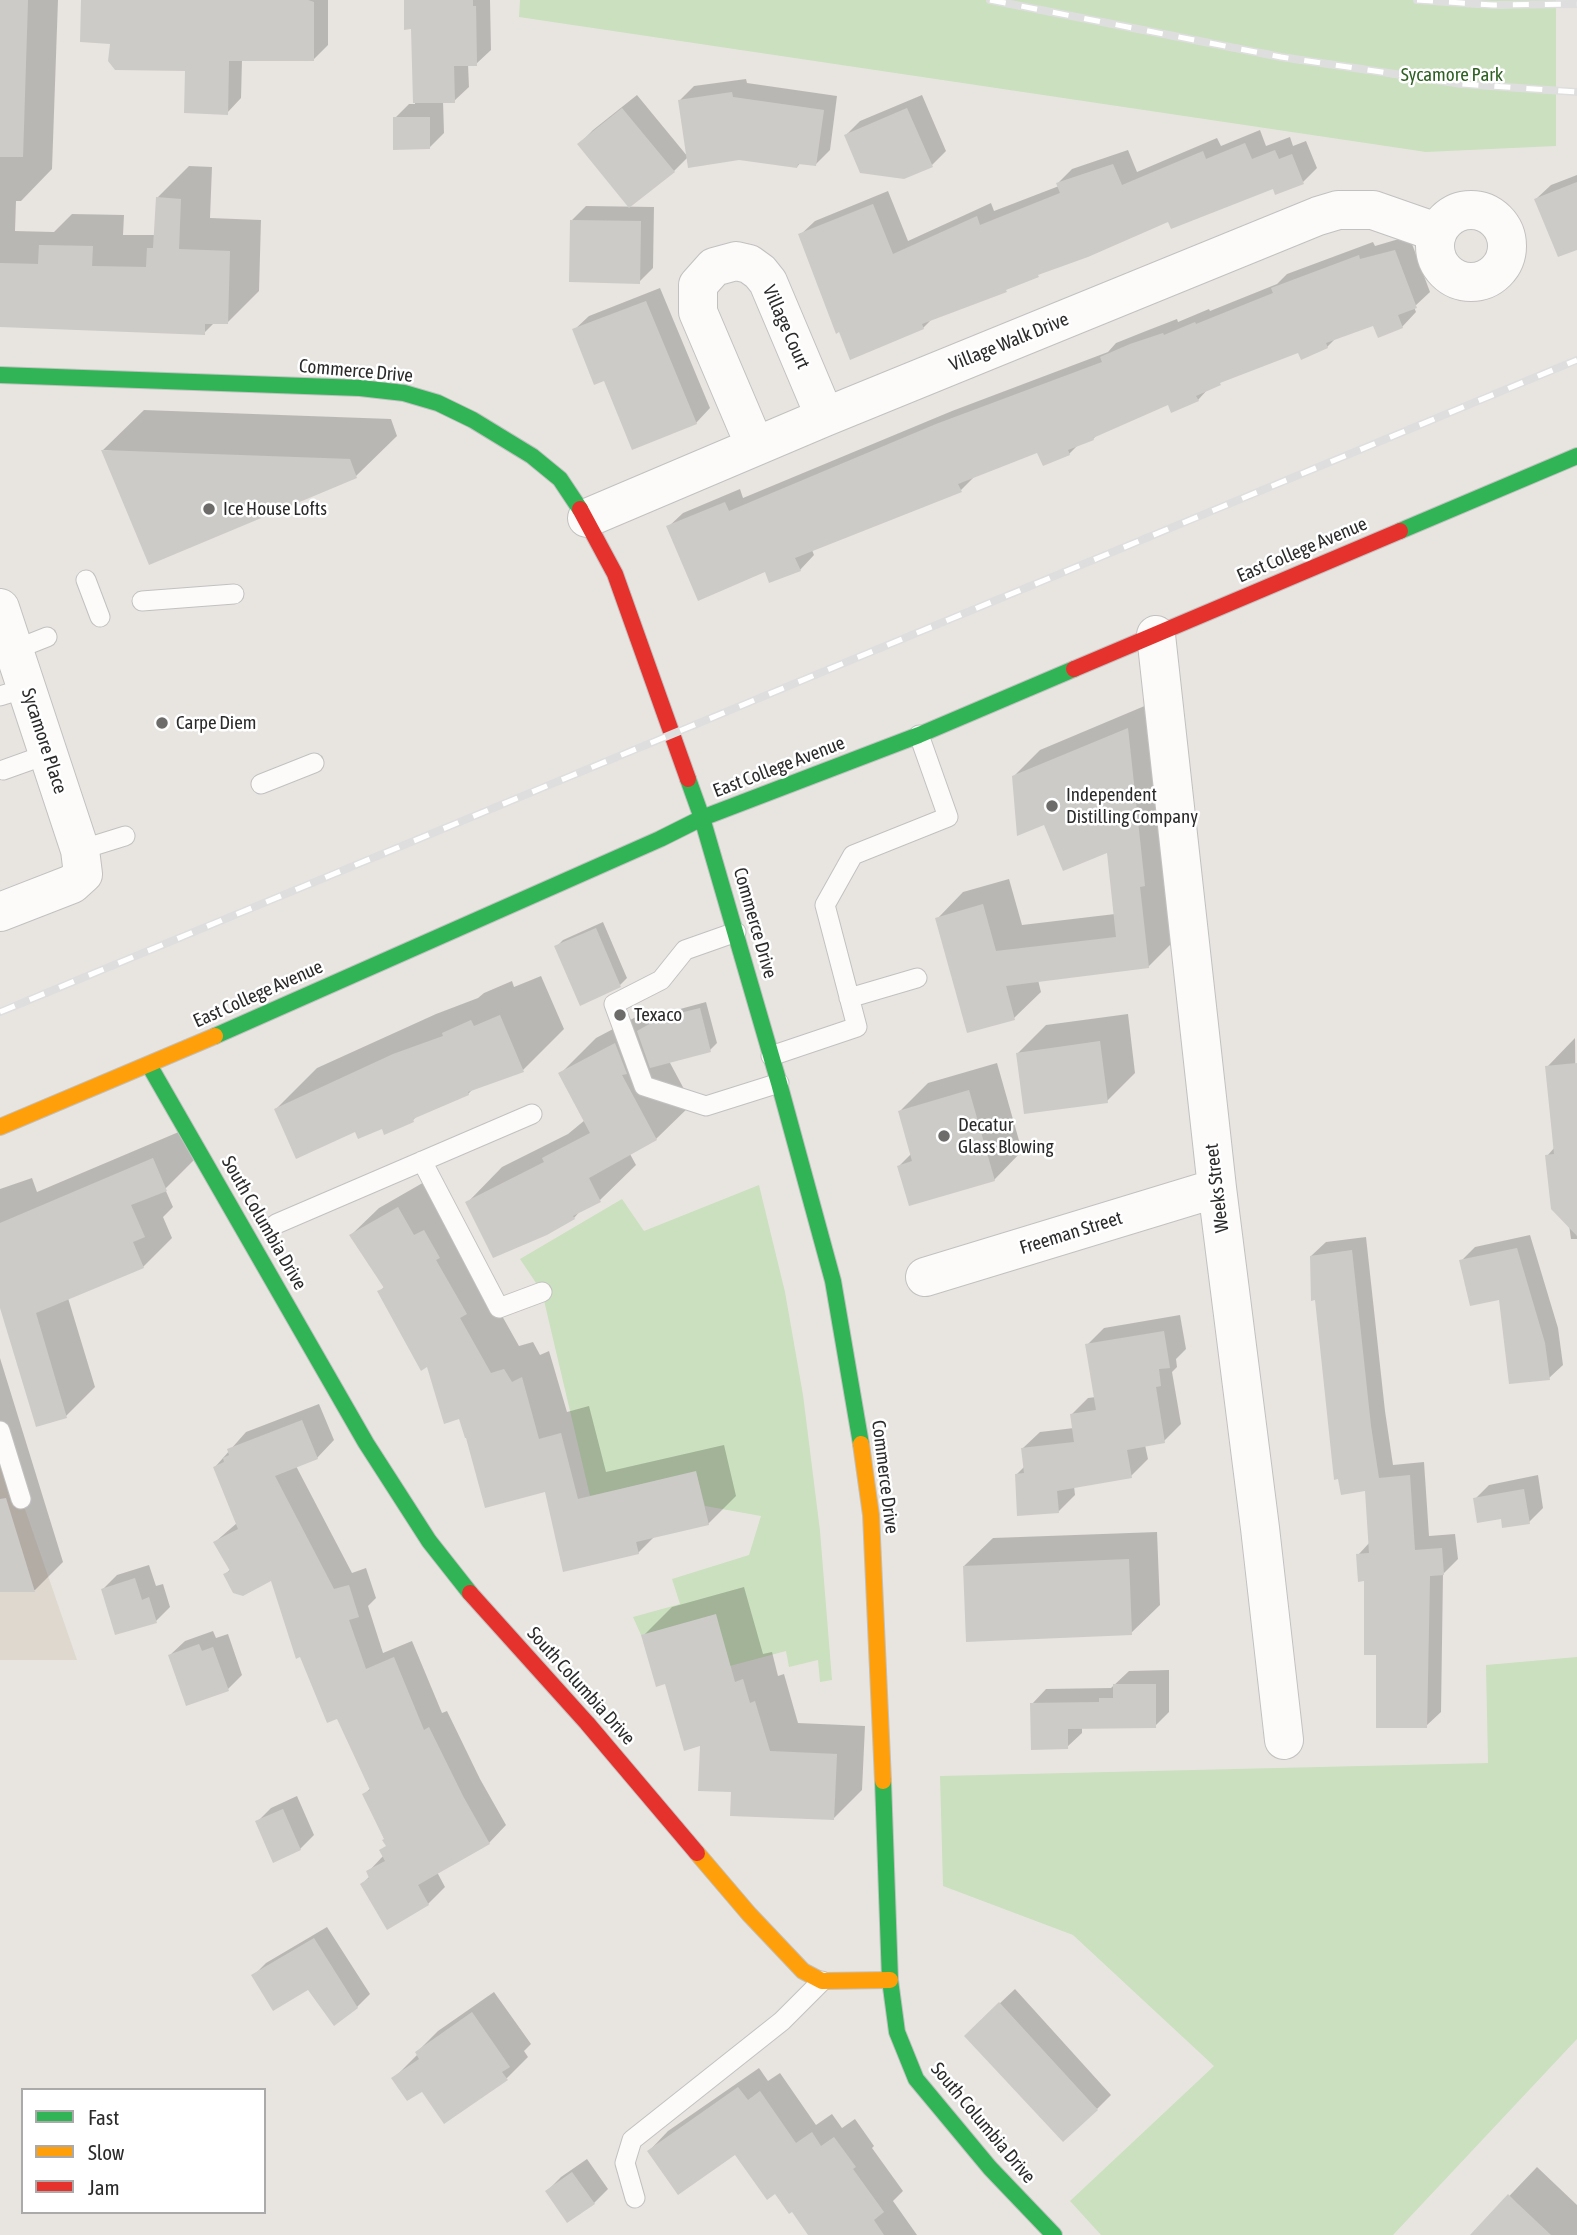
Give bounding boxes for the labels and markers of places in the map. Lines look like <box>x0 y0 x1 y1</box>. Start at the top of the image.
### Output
place label: Ice House Lofts <box>223 498 327 520</box>
marker: Ice House Lofts <box>201 501 217 517</box>
place label: Carpe Diem <box>176 712 257 734</box>
marker: Carpe Diem <box>154 715 170 731</box>
place label: Independent Distilling Company <box>1066 784 1198 828</box>
marker: Independent Distilling Company <box>1044 798 1060 814</box>
place label: Texaco <box>634 1004 682 1026</box>
marker: Texaco <box>612 1007 628 1023</box>
place label: Decatur Glass Blowing <box>958 1114 1054 1158</box>
marker: Decatur Glass Blowing <box>936 1128 952 1144</box>

